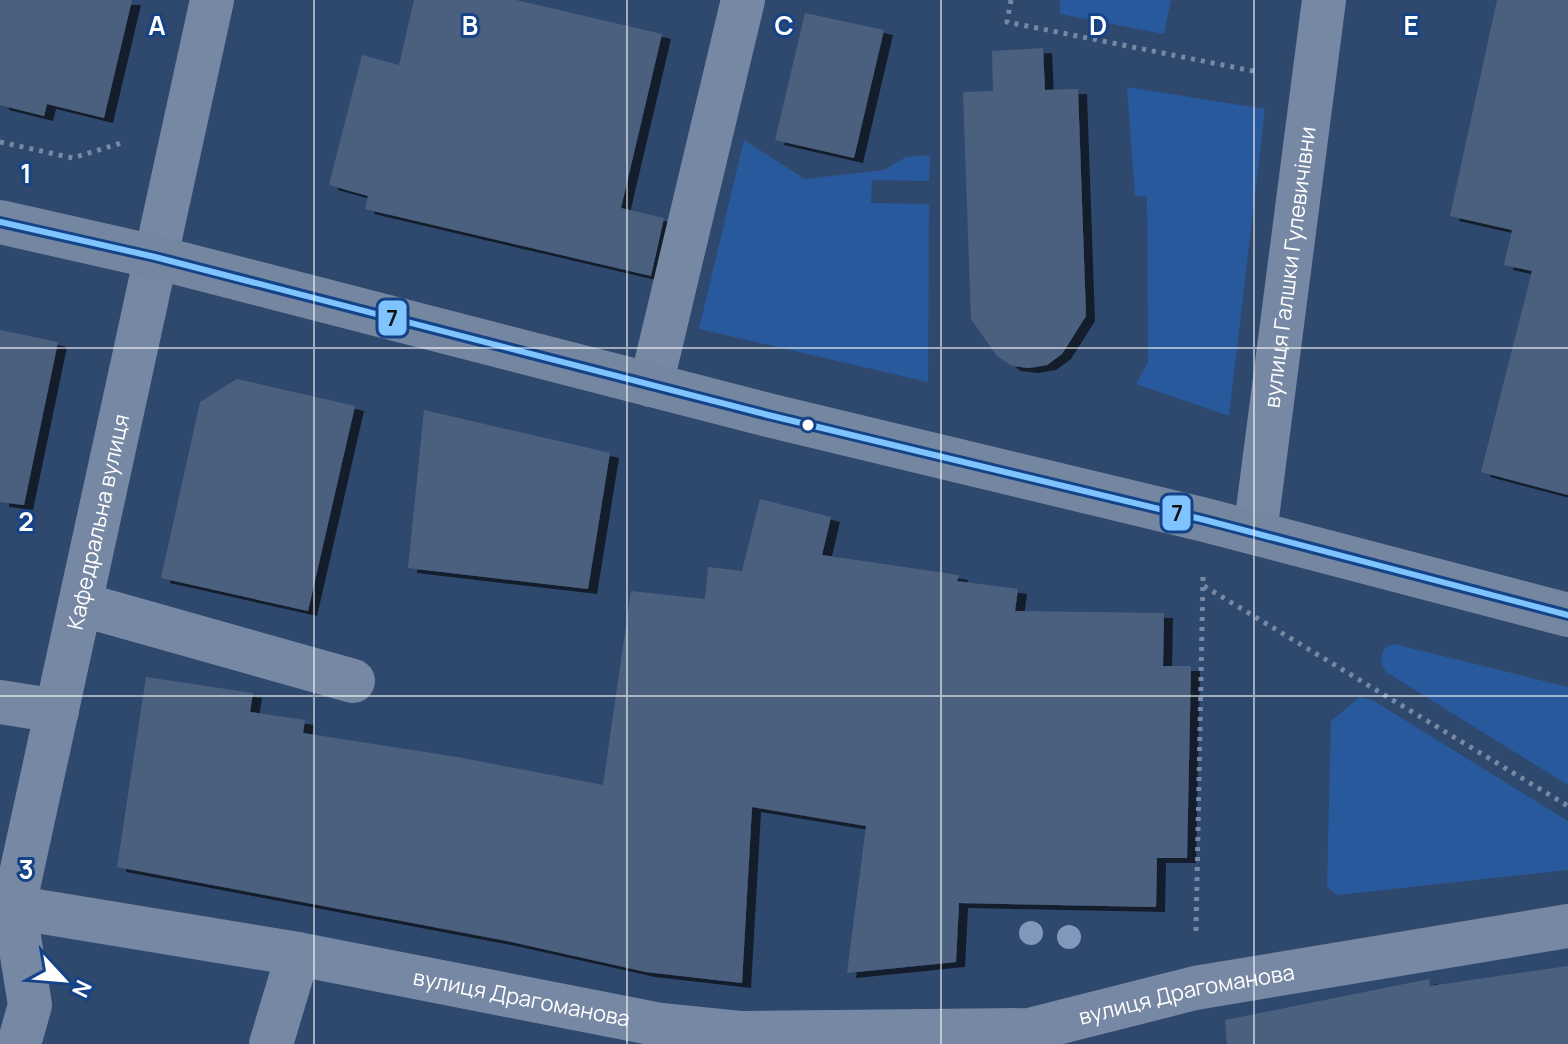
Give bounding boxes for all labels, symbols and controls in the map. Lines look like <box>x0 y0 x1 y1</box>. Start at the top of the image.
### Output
text: A <box>148 7 166 43</box>
text: B <box>462 7 478 43</box>
text: C <box>774 7 794 43</box>
text: D <box>1089 7 1107 43</box>
text: E <box>1403 7 1419 43</box>
street label: вулиця Галшки Гулевичівни <box>1256 125 1322 410</box>
text: 1 <box>20 155 32 191</box>
line badge: 7 <box>377 299 408 337</box>
text: 7 <box>386 303 398 333</box>
street label: Кафедральна вулиця <box>60 411 136 633</box>
unlabelled marker <box>800 417 816 433</box>
line badge: 7 <box>1161 494 1192 532</box>
text: 7 <box>1171 498 1183 528</box>
text: 2 <box>18 503 34 539</box>
text: 3 <box>18 851 34 887</box>
north arrow <box>24 940 104 1020</box>
street label: вулиця Драгоманова <box>1075 957 1297 1032</box>
street label: вулиця Драгоманова <box>411 962 633 1034</box>
text: N <box>65 975 99 1002</box>

